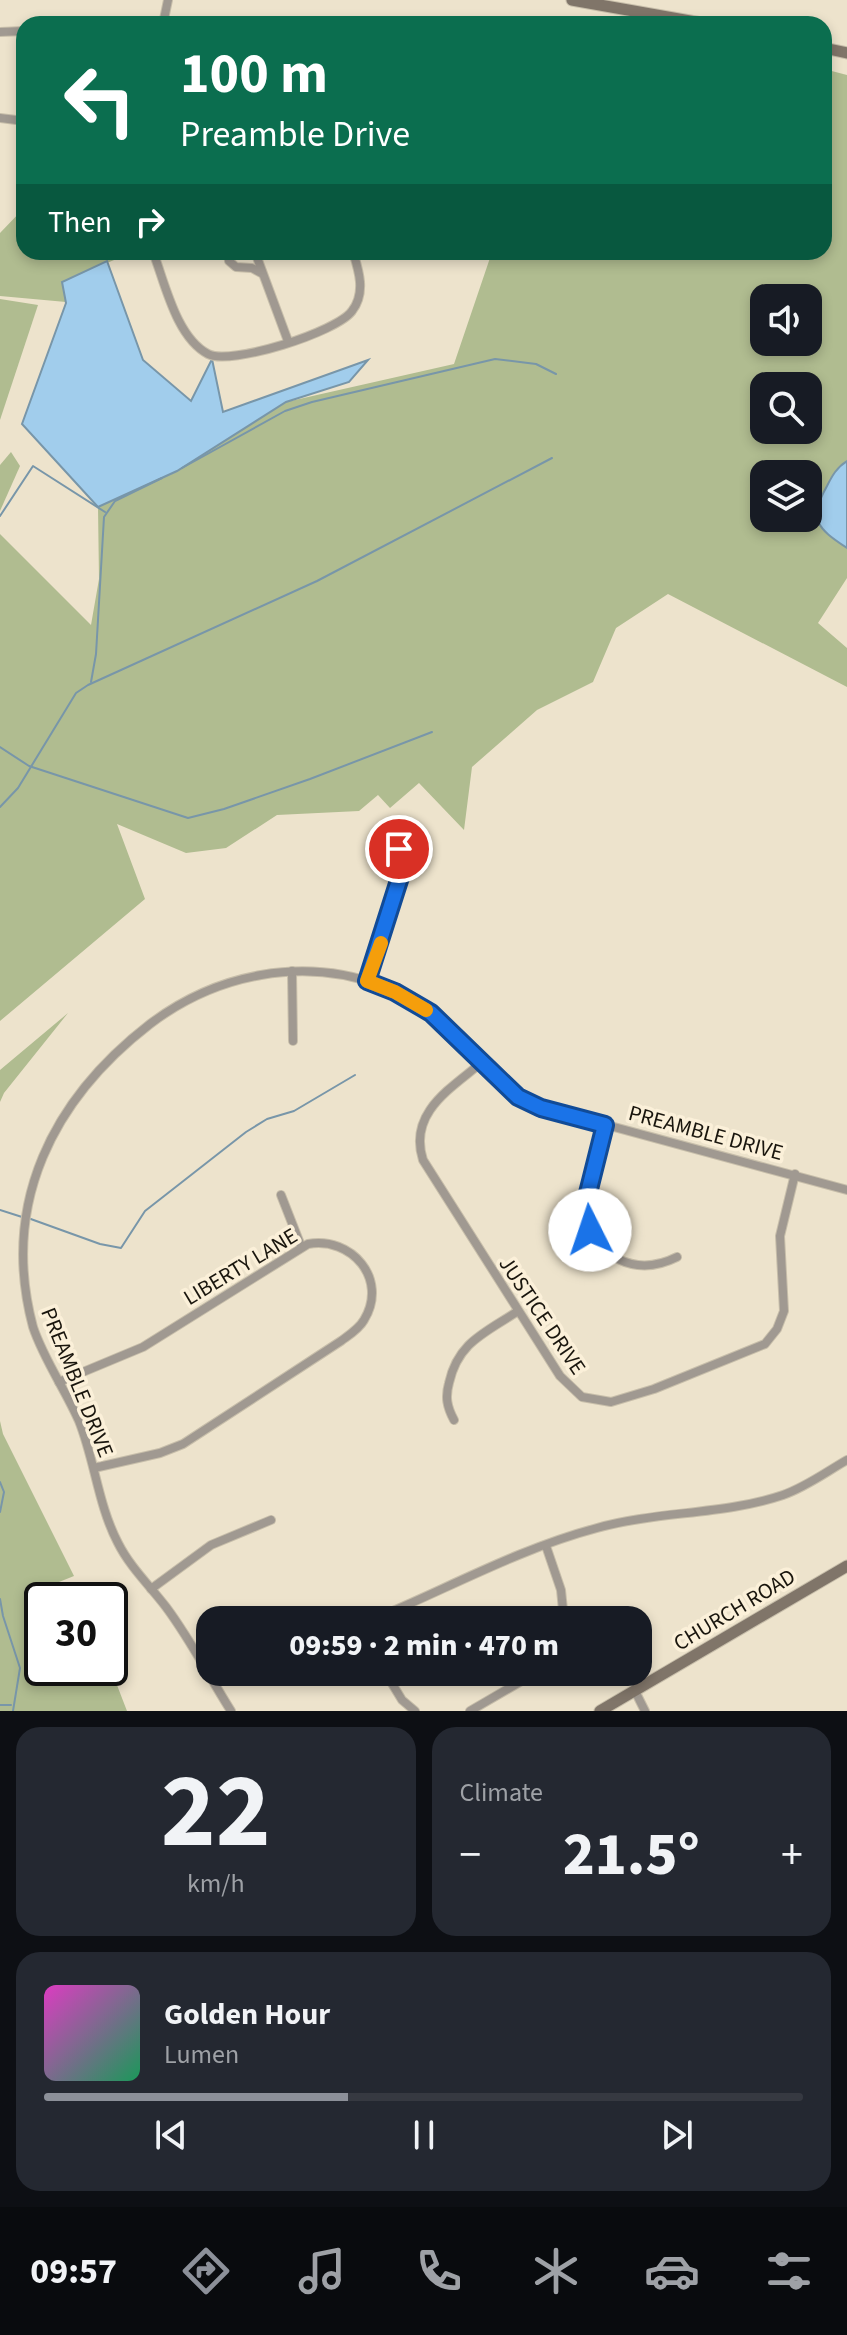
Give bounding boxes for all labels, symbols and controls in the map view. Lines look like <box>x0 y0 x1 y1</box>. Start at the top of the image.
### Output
text: 100 m <box>180 35 328 114</box>
icon: left <box>48 48 152 152</box>
text: Preamble Drive <box>180 109 410 160</box>
icon: right <box>128 200 172 244</box>
text: Then <box>48 201 112 244</box>
map controls <box>750 284 822 532</box>
button: sound <box>750 284 822 356</box>
button: search <box>750 372 822 444</box>
button: layers <box>750 460 822 532</box>
pin <box>365 815 433 883</box>
icon: arrive <box>377 827 421 871</box>
street label: PREAMBLE DRIVE <box>625 1097 787 1169</box>
position arrow <box>548 1188 632 1272</box>
street label: LIBERTY LANE <box>177 1220 304 1314</box>
street label: JUSTICE DRIVE <box>491 1250 594 1381</box>
street label: PREAMBLE DRIVE <box>32 1303 122 1462</box>
street label: CHURCH ROAD <box>667 1561 802 1659</box>
speed limit sign: 30 <box>24 1582 128 1686</box>
text: 09:59 · 2 min · 470 m <box>289 1624 559 1667</box>
text: 22 <box>161 1739 271 1887</box>
text: Climate <box>460 1774 543 1811</box>
text: 21.5° <box>563 1813 700 1898</box>
text: − <box>460 1824 481 1887</box>
text: + <box>781 1824 803 1887</box>
text: km/h <box>187 1865 245 1902</box>
text: Golden Hour <box>164 1993 330 2036</box>
text: Lumen <box>164 2036 239 2073</box>
icon: previous <box>149 2113 193 2157</box>
icon: pause <box>402 2113 446 2157</box>
icon: next <box>655 2113 699 2157</box>
icon: directions <box>178 2243 234 2299</box>
icon: music <box>294 2243 350 2299</box>
icon: phone <box>411 2243 467 2299</box>
icon: climate <box>528 2243 584 2299</box>
icon: car <box>644 2243 700 2299</box>
icon: filters <box>761 2243 817 2299</box>
text: 09:57 <box>30 2246 117 2297</box>

